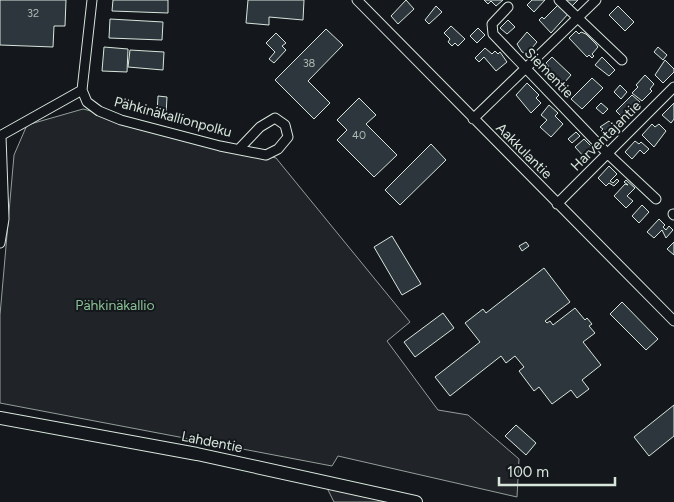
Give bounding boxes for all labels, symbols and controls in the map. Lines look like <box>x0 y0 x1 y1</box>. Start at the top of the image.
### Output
house number: 32 <box>27 7 39 20</box>
street label: Siementie <box>521 44 577 102</box>
house number: 38 <box>303 57 316 70</box>
street label: Pähkinäkallionpolku <box>112 93 234 141</box>
street label: Harventajantie <box>567 97 645 175</box>
street label: Aakkulantie <box>492 119 556 183</box>
house number: 40 <box>352 129 366 142</box>
park label: Pähkinäkallio <box>75 297 155 314</box>
street label: Lahdentie <box>180 428 244 456</box>
scale bar <box>499 454 615 486</box>
text: 100 m <box>507 463 549 481</box>

